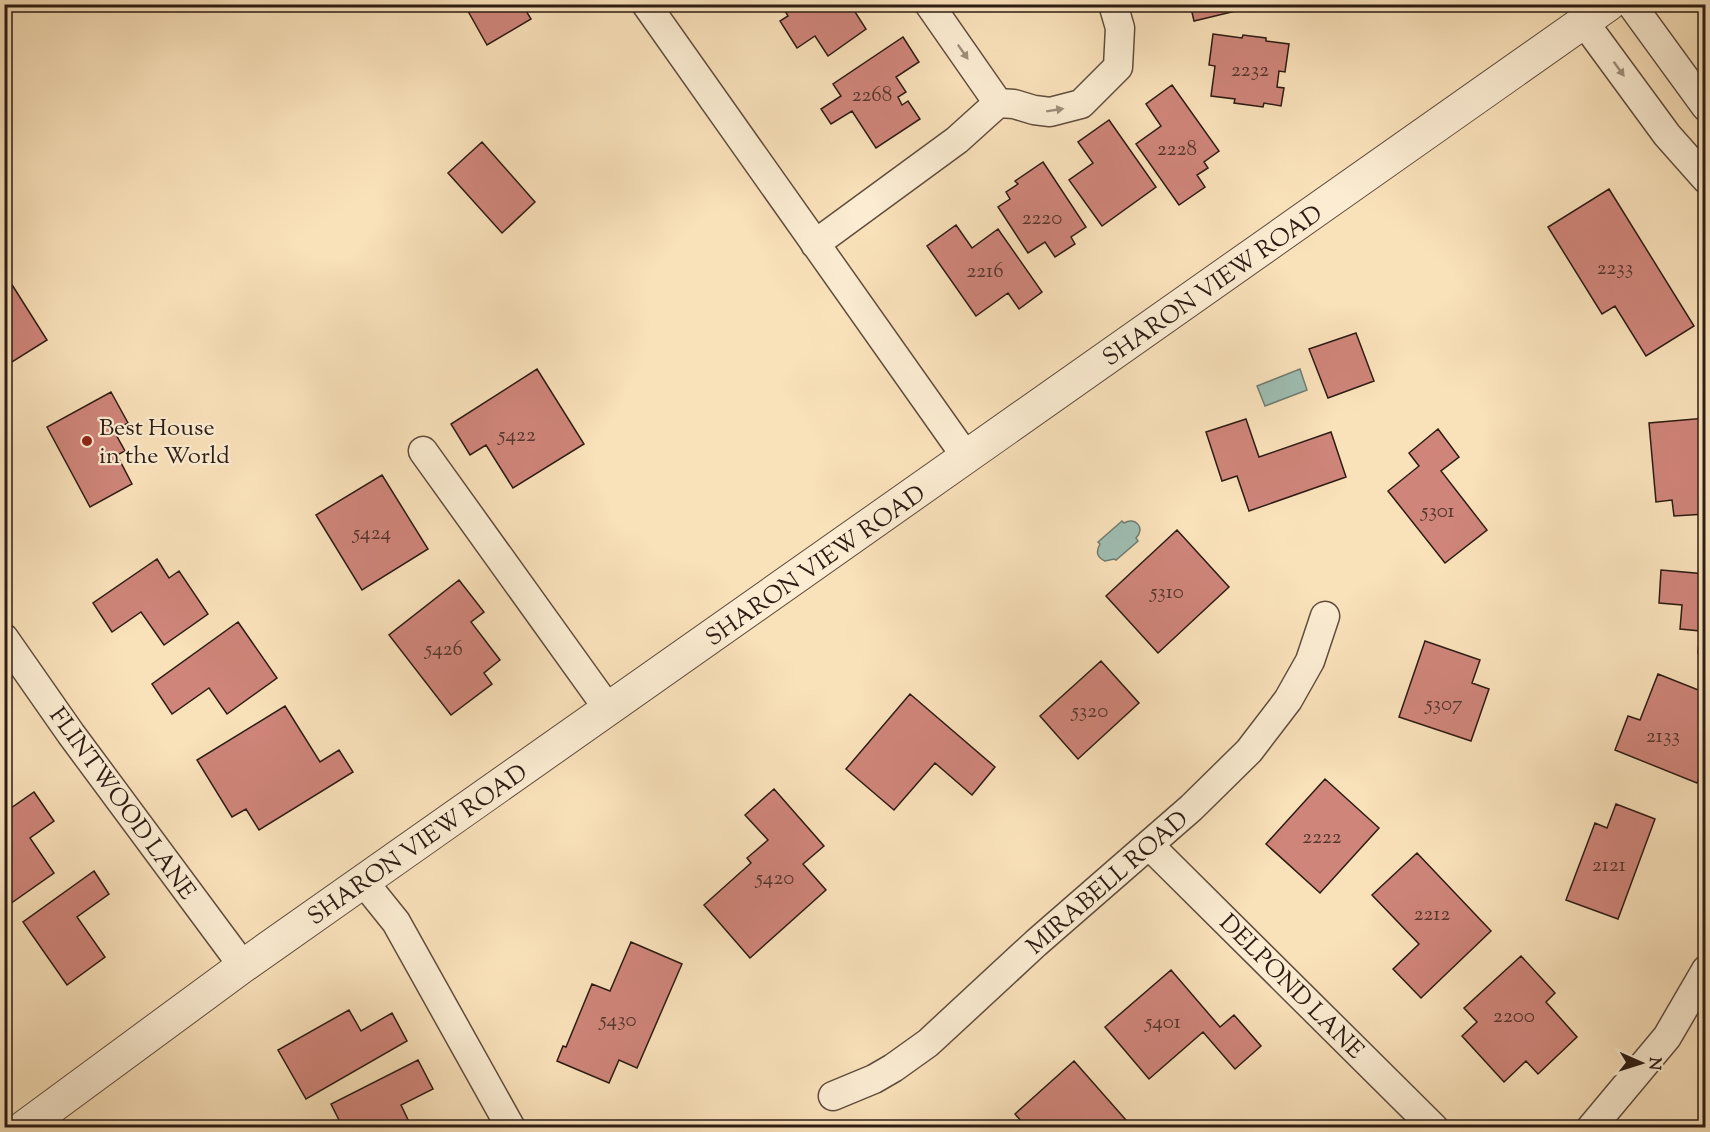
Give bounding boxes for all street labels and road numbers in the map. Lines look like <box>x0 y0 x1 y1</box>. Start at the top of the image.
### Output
street label: SHARON VIEW ROAD <box>1096 198 1330 376</box>
street label: SHARON VIEW ROAD <box>699 478 933 656</box>
street label: FLINTWOOD LANE <box>40 701 203 908</box>
street label: SHARON VIEW ROAD <box>301 757 535 935</box>
street label: MIRABELL ROAD <box>1020 804 1197 963</box>
street label: DELPOND LANE <box>1211 907 1371 1068</box>

